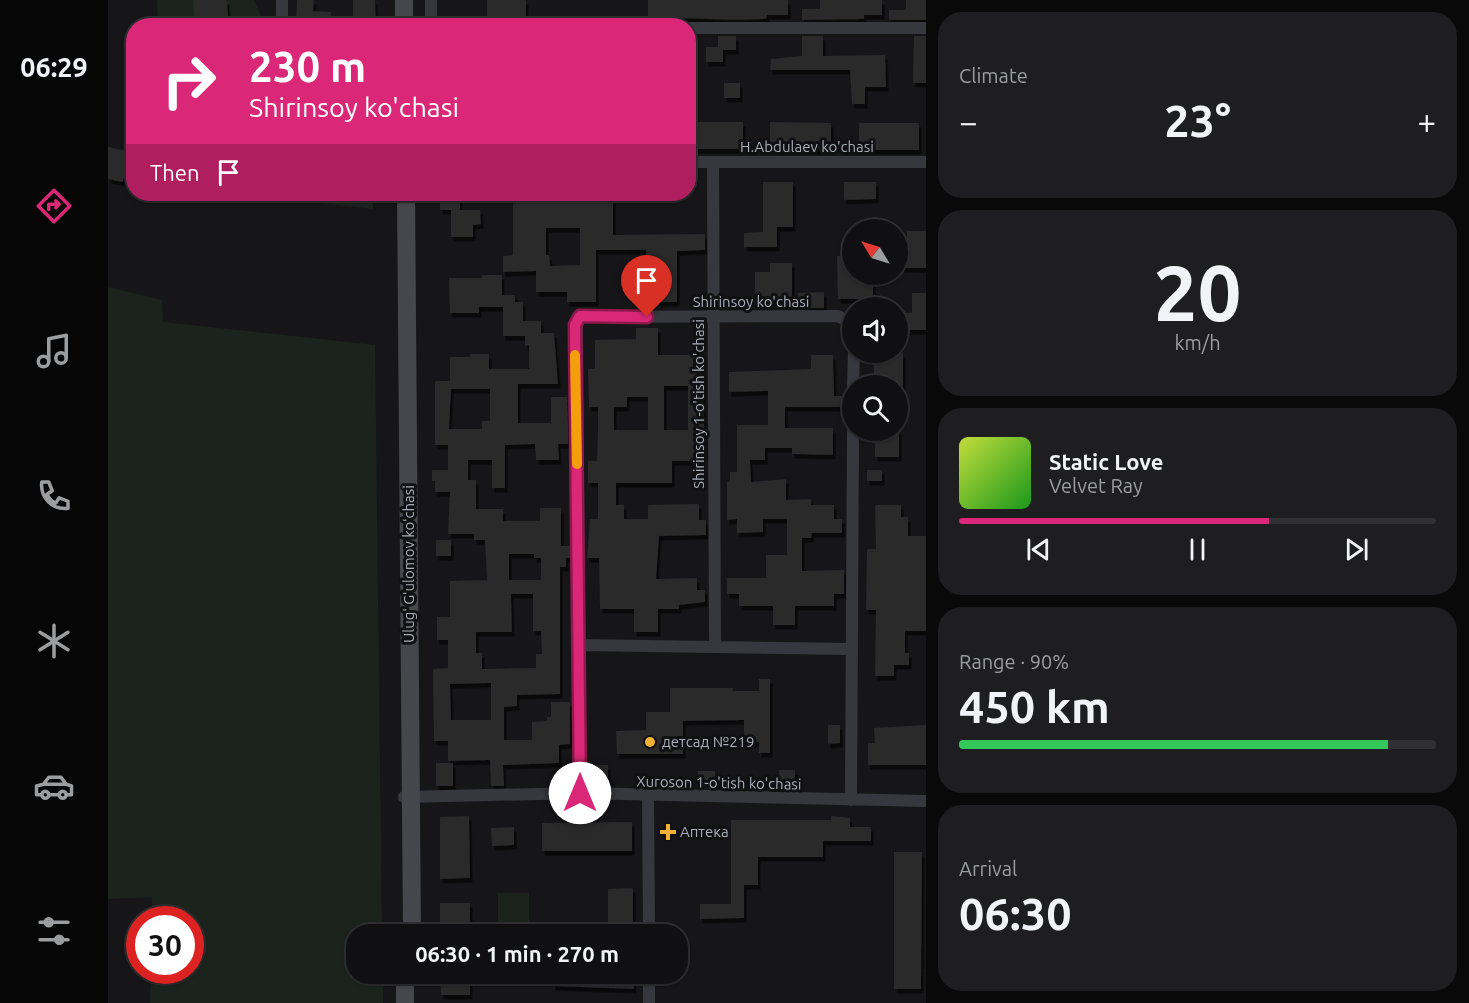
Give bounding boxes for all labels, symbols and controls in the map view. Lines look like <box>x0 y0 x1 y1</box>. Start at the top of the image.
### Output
icon: right <box>150 42 228 120</box>
text: 230 m <box>249 43 366 90</box>
text: 06:29 <box>20 52 88 82</box>
text: Climate <box>959 64 1028 87</box>
text: Shirinsoy ko'chasi <box>249 92 459 122</box>
text: 23° <box>1164 95 1231 146</box>
text: − <box>959 103 978 140</box>
text: + <box>1417 103 1436 140</box>
street label: H.Abdulaev ko'chasi <box>740 138 874 155</box>
icon: arrive <box>212 156 245 189</box>
text: Then <box>150 160 200 185</box>
icon: directions <box>33 185 75 227</box>
north arrow <box>842 219 908 285</box>
map controls <box>842 219 908 441</box>
text: 20 <box>1154 248 1241 336</box>
pin <box>621 255 672 317</box>
icon: arrive <box>630 264 663 297</box>
street label: Shirinsoy ko'chasi <box>693 293 809 310</box>
button: sound <box>842 297 908 363</box>
street label: Shirinsoy 1-o'tish ko'chasi <box>690 319 707 489</box>
icon: music <box>33 330 75 372</box>
text: km/h <box>1174 331 1221 354</box>
button: search <box>842 375 908 441</box>
text: Static Love <box>1049 449 1164 474</box>
text: Velvet Ray <box>1049 474 1143 497</box>
icon: phone <box>33 475 75 517</box>
street label: Ulugʻ Gʻulomov koʻchasi <box>400 485 417 643</box>
icon: previous <box>1022 533 1055 566</box>
icon: pause <box>1181 533 1214 566</box>
icon: next <box>1340 533 1373 566</box>
icon: climate <box>33 620 75 662</box>
text: Range · 90% <box>959 650 1069 673</box>
text: 450 km <box>959 681 1110 732</box>
place label: детсад №219 <box>662 733 755 750</box>
marker: детсад №219 <box>643 735 657 749</box>
position arrow <box>548 761 612 825</box>
icon: car <box>33 765 75 807</box>
street label: Хuroson 1-o'tish ko'chasi <box>636 773 802 792</box>
place label: Аптека <box>680 823 729 840</box>
marker: Аптека <box>661 825 675 839</box>
text: Arrival <box>959 857 1017 880</box>
text: 06:30 <box>959 888 1072 939</box>
speed limit sign: 30 <box>126 906 204 984</box>
icon: filters <box>33 910 75 952</box>
text: 06:30 · 1 min · 270 m <box>415 941 619 966</box>

